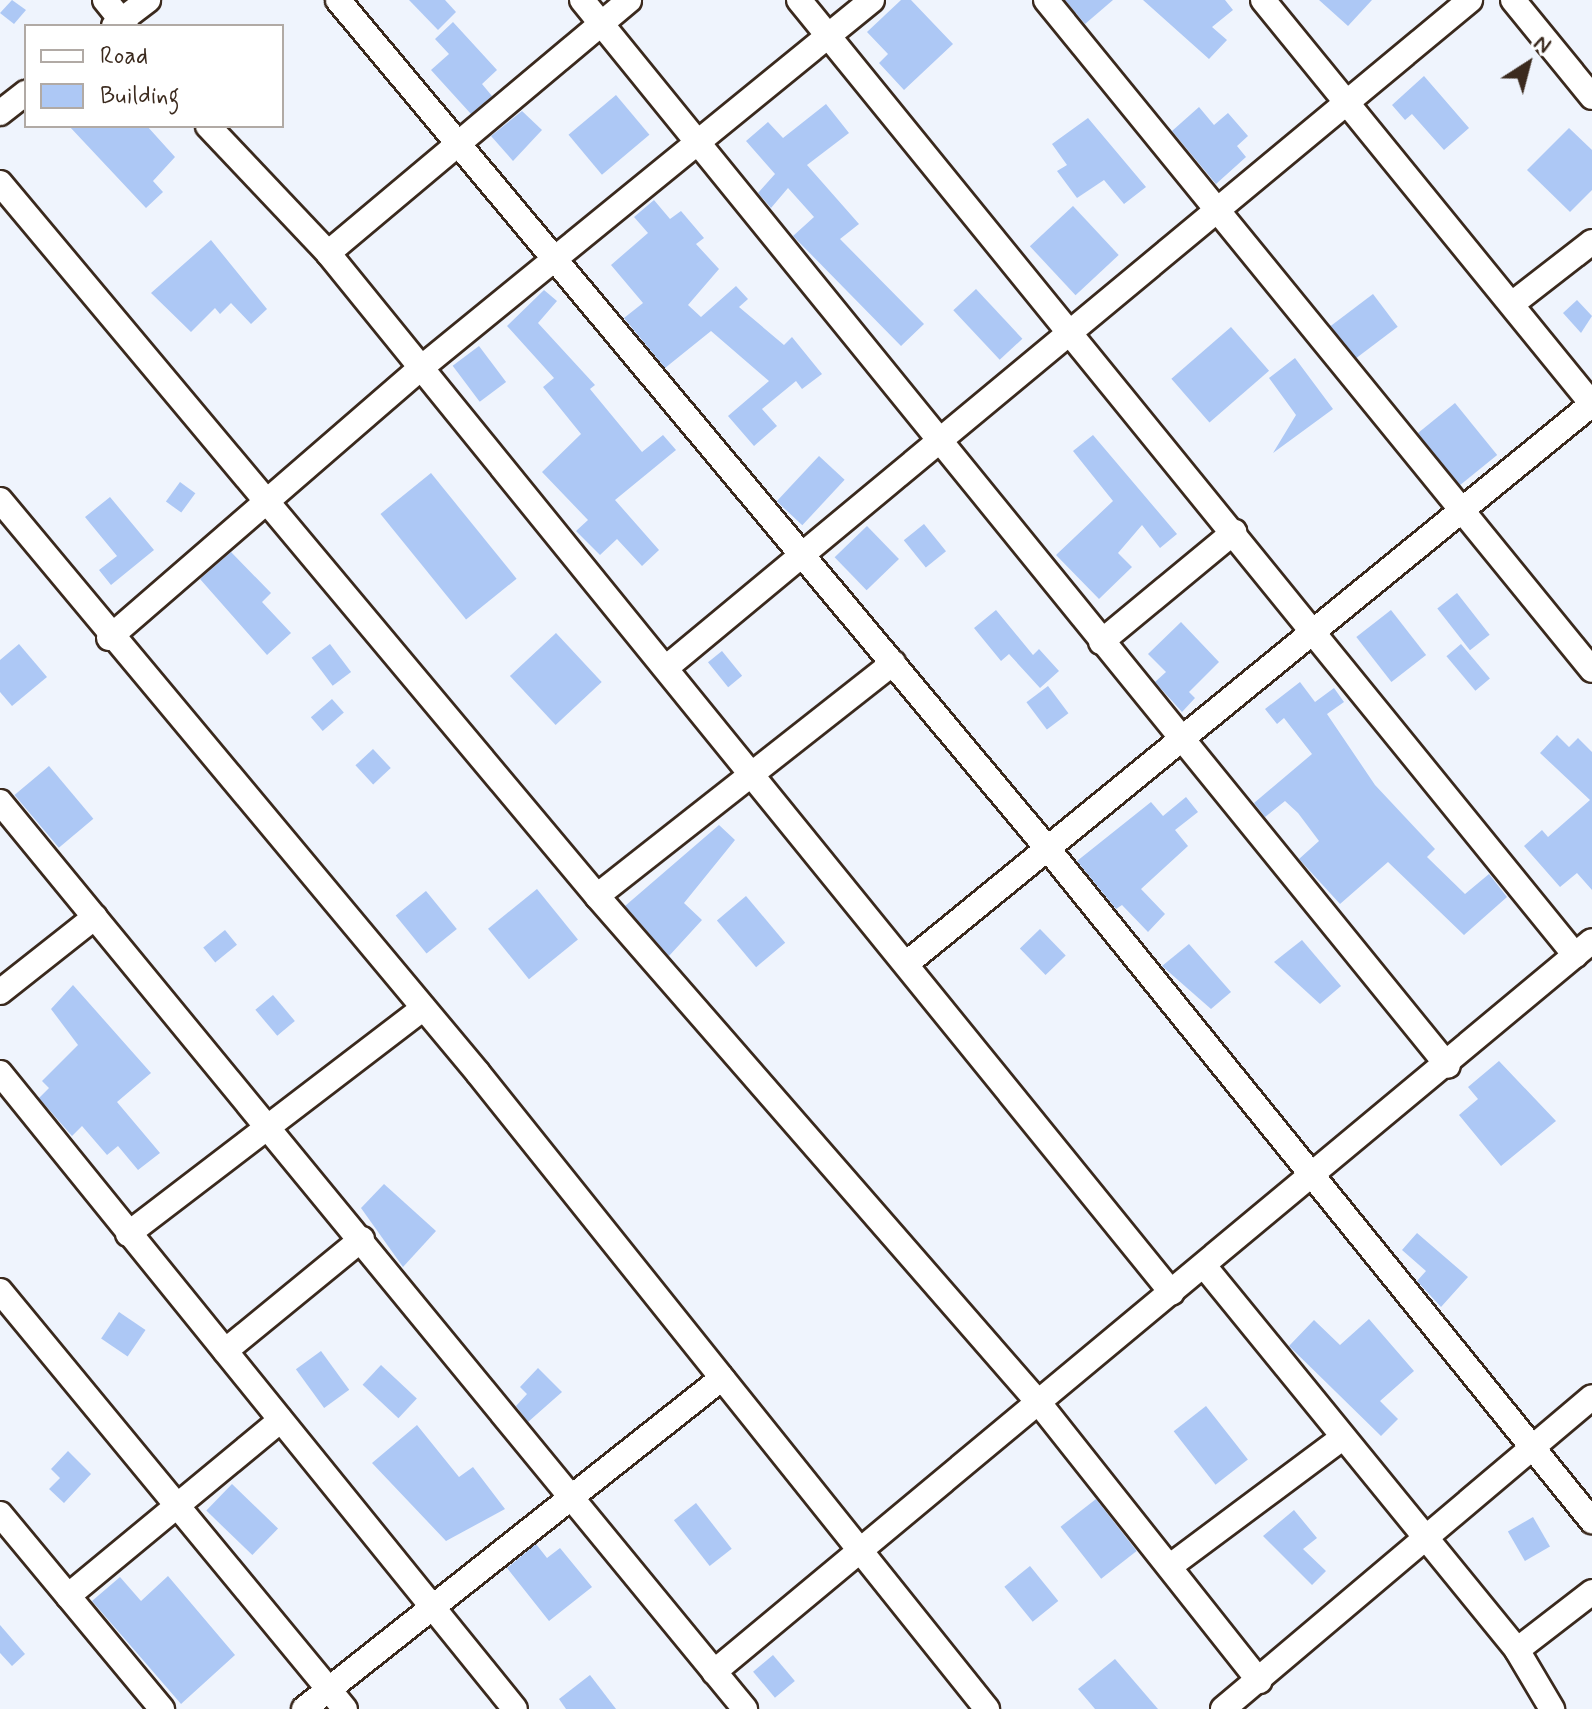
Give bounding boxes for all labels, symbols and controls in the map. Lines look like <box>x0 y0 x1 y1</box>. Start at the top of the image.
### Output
legend <box>24 24 284 128</box>
north arrow <box>1488 24 1568 104</box>
text: N <box>1528 29 1556 60</box>
text: Road <box>100 41 148 72</box>
text: Building <box>100 81 180 112</box>

